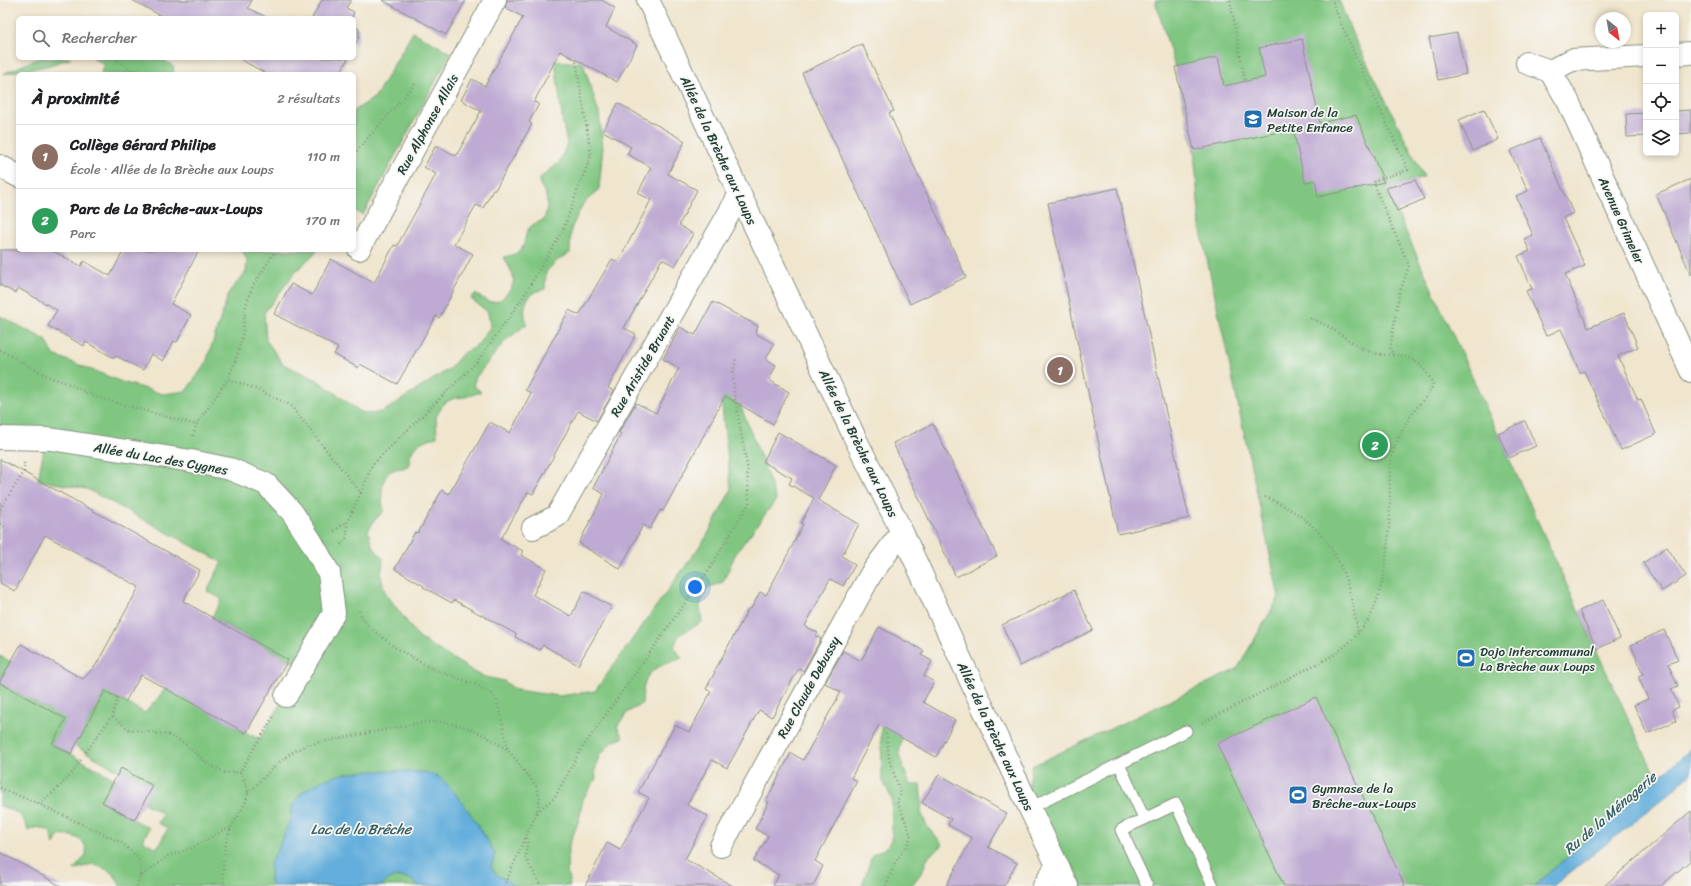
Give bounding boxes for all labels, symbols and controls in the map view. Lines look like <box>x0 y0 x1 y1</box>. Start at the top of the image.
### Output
north arrow <box>1595 12 1631 48</box>
map controls <box>1643 12 1679 156</box>
button: + <box>1643 12 1679 48</box>
search box <box>16 16 356 60</box>
text: Rechercher <box>62 25 137 51</box>
icon: search <box>30 27 52 49</box>
button: − <box>1643 48 1679 84</box>
street label: Rue Alphonse Allais <box>390 70 465 179</box>
street label: Allée de la Brèche aux Loups <box>673 71 764 230</box>
text: À proximité <box>32 83 119 113</box>
button: locate <box>1643 84 1679 120</box>
text: 2 résultats <box>277 87 340 110</box>
place label: Maison de la Petite Enfance <box>1267 101 1353 139</box>
school or university icon: Maison de la Petite Enfance <box>1242 108 1264 130</box>
button: layers <box>1643 120 1679 156</box>
text: Collège Gérard Philipe <box>70 132 216 158</box>
text: 1 <box>42 145 48 168</box>
text: 110 m <box>307 145 340 168</box>
text: École · Allée de la Brèche aux Loups <box>70 158 274 181</box>
street label: Avenue Grimeler <box>1592 172 1651 268</box>
text: Parc de La Brêche-aux-Loups <box>70 196 262 222</box>
text: 2 <box>41 209 49 232</box>
text: 170 m <box>305 209 340 232</box>
text: Parc <box>70 222 96 245</box>
street label: Rue Aristide Bruant <box>604 311 681 421</box>
pin: 1 <box>1047 355 1073 385</box>
street label: Allée de la Brèche aux Loups <box>812 364 905 522</box>
pin: 2 <box>1362 430 1388 460</box>
street label: Allée du Lac des Cygnes <box>91 435 231 482</box>
your location <box>685 577 705 597</box>
street label: Rue Claude Debussy <box>771 632 846 743</box>
place label: Dojo intercommunal La Brèche aux Loups <box>1480 640 1596 678</box>
sports icon: Dojo intercommunal La Brèche aux Loups <box>1455 647 1477 669</box>
street label: Allée de la Brèche aux Loups <box>950 657 1041 816</box>
water label: Ru de la Ménagerie <box>1558 764 1664 861</box>
place label: Gymnase de la Brêche-aux-Loups <box>1312 777 1417 815</box>
sports icon: Gymnase de la Brêche-aux-Loups <box>1287 784 1309 806</box>
water label: Lac de la Brêche <box>311 817 413 842</box>

